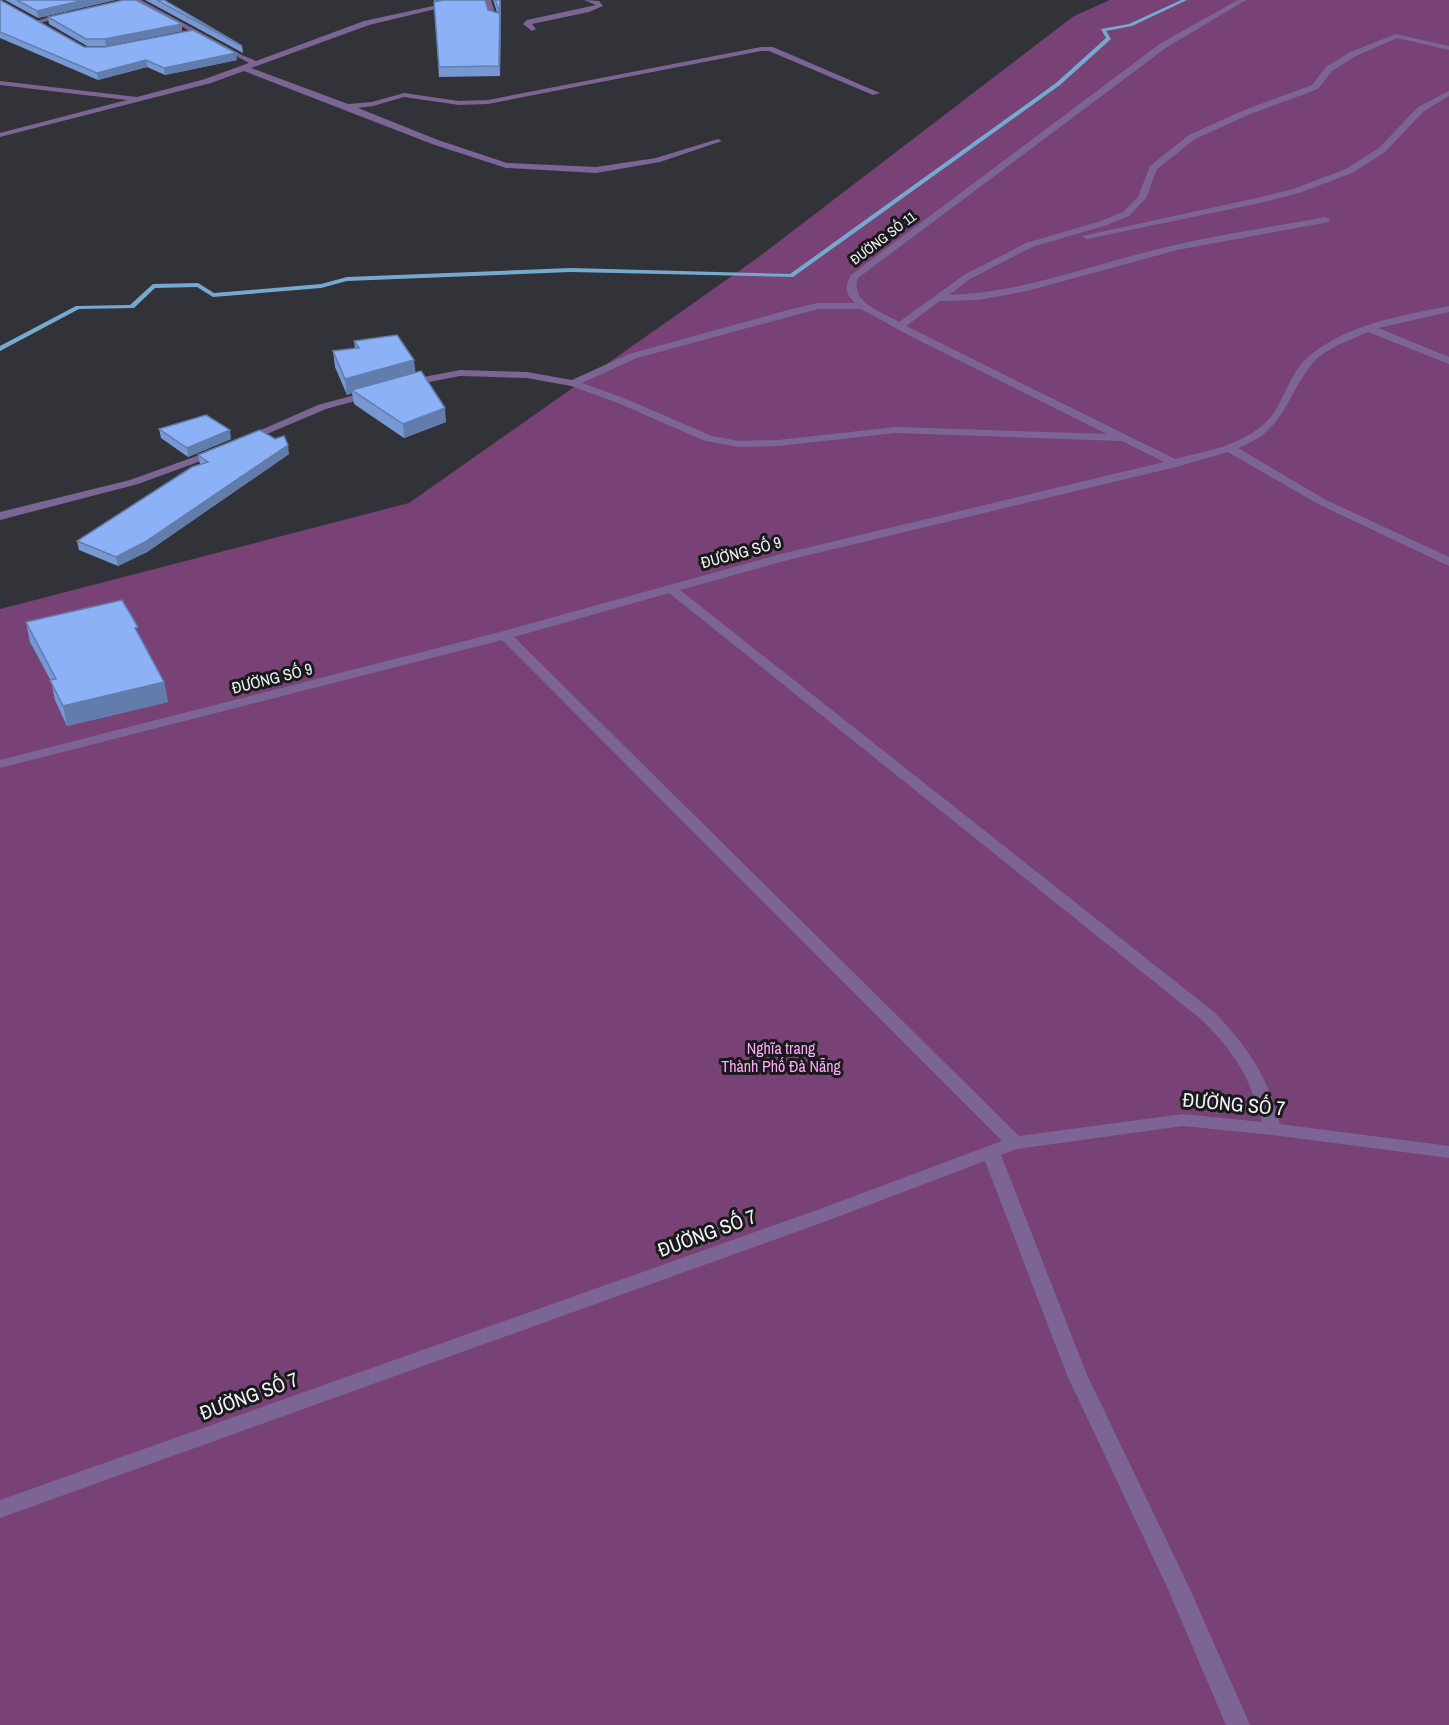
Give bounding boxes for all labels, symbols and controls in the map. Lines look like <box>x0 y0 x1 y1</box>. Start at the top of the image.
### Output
street label: ĐƯỜNG SỐ 11 <box>846 206 920 269</box>
street label: ĐƯỜNG SỐ 9 <box>698 531 784 573</box>
street label: ĐƯỜNG SỐ 9 <box>229 657 315 699</box>
park label: Nghĩa trang Thành Phố Đà Nẵng <box>721 1037 842 1077</box>
street label: ĐƯỜNG SỐ 7 <box>1182 1086 1287 1121</box>
street label: ĐƯỜNG SỐ 7 <box>654 1202 760 1263</box>
street label: ĐƯỜNG SỐ 7 <box>196 1365 302 1426</box>

